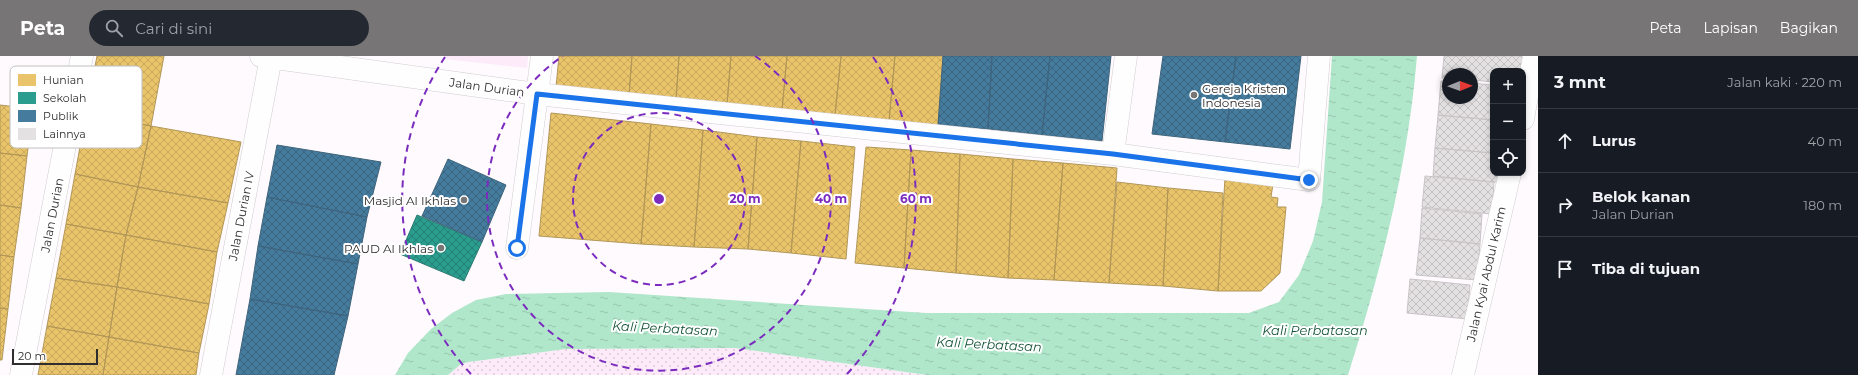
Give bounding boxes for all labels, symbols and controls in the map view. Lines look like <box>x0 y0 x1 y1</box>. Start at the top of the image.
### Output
search box <box>89 10 369 46</box>
text: Peta <box>20 17 65 40</box>
icon: search <box>103 17 125 39</box>
text: Cari di sini <box>135 19 212 38</box>
text: Peta <box>1650 19 1682 37</box>
text: Lapisan <box>1704 19 1758 37</box>
text: Bagikan <box>1780 19 1838 37</box>
legend <box>10 66 142 148</box>
north arrow <box>1442 68 1478 104</box>
map controls <box>1490 68 1526 176</box>
button: + <box>1490 68 1526 104</box>
text: 3 mnt <box>1554 72 1606 92</box>
text: Hunian <box>43 73 84 87</box>
street label: Jalan Durian <box>447 74 526 100</box>
text: Jalan kaki · 220 m <box>1727 74 1842 90</box>
place label: Gereja Kristen Indonesia <box>1202 81 1286 110</box>
marker: Gereja Kristen Indonesia <box>1189 90 1199 100</box>
text: Sekolah <box>43 91 87 105</box>
button: − <box>1490 104 1526 140</box>
text: Publik <box>43 109 79 123</box>
text: Lainnya <box>43 127 86 141</box>
icon: ahead <box>1554 130 1576 152</box>
text: Lurus <box>1592 131 1636 150</box>
text: 40 m <box>1808 133 1842 149</box>
button: locate <box>1490 140 1526 176</box>
street label: Jalan Durian IV <box>225 169 257 263</box>
route end <box>1300 171 1318 189</box>
street label: Jalan Durian <box>37 176 67 255</box>
text: Belok kanan <box>1592 187 1690 206</box>
text: 20 m <box>729 191 761 206</box>
text: 40 m <box>815 191 847 206</box>
text: 60 m <box>900 191 932 206</box>
centre of rings <box>652 192 666 206</box>
place label: Masjid Al Ikhlas <box>364 193 456 208</box>
icon: right <box>1554 194 1576 216</box>
marker: Masjid Al Ikhlas <box>459 195 469 205</box>
text: 180 m <box>1803 197 1842 213</box>
street label: Jalan Kyai Abdul Karim <box>1463 205 1509 344</box>
text: Jalan Durian <box>1592 206 1674 222</box>
route start <box>508 239 526 257</box>
place label: PAUD Al Ikhlas <box>344 241 433 256</box>
marker: PAUD Al Ikhlas <box>436 243 446 253</box>
icon: arrive <box>1554 258 1576 280</box>
text: Tiba di tujuan <box>1592 259 1700 278</box>
water label: Kali Perbatasan <box>612 317 718 339</box>
water label: Kali Perbatasan <box>1262 322 1368 338</box>
water label: Kali Perbatasan <box>936 333 1042 355</box>
scale bar <box>12 347 98 366</box>
text: 20 m <box>18 349 46 363</box>

